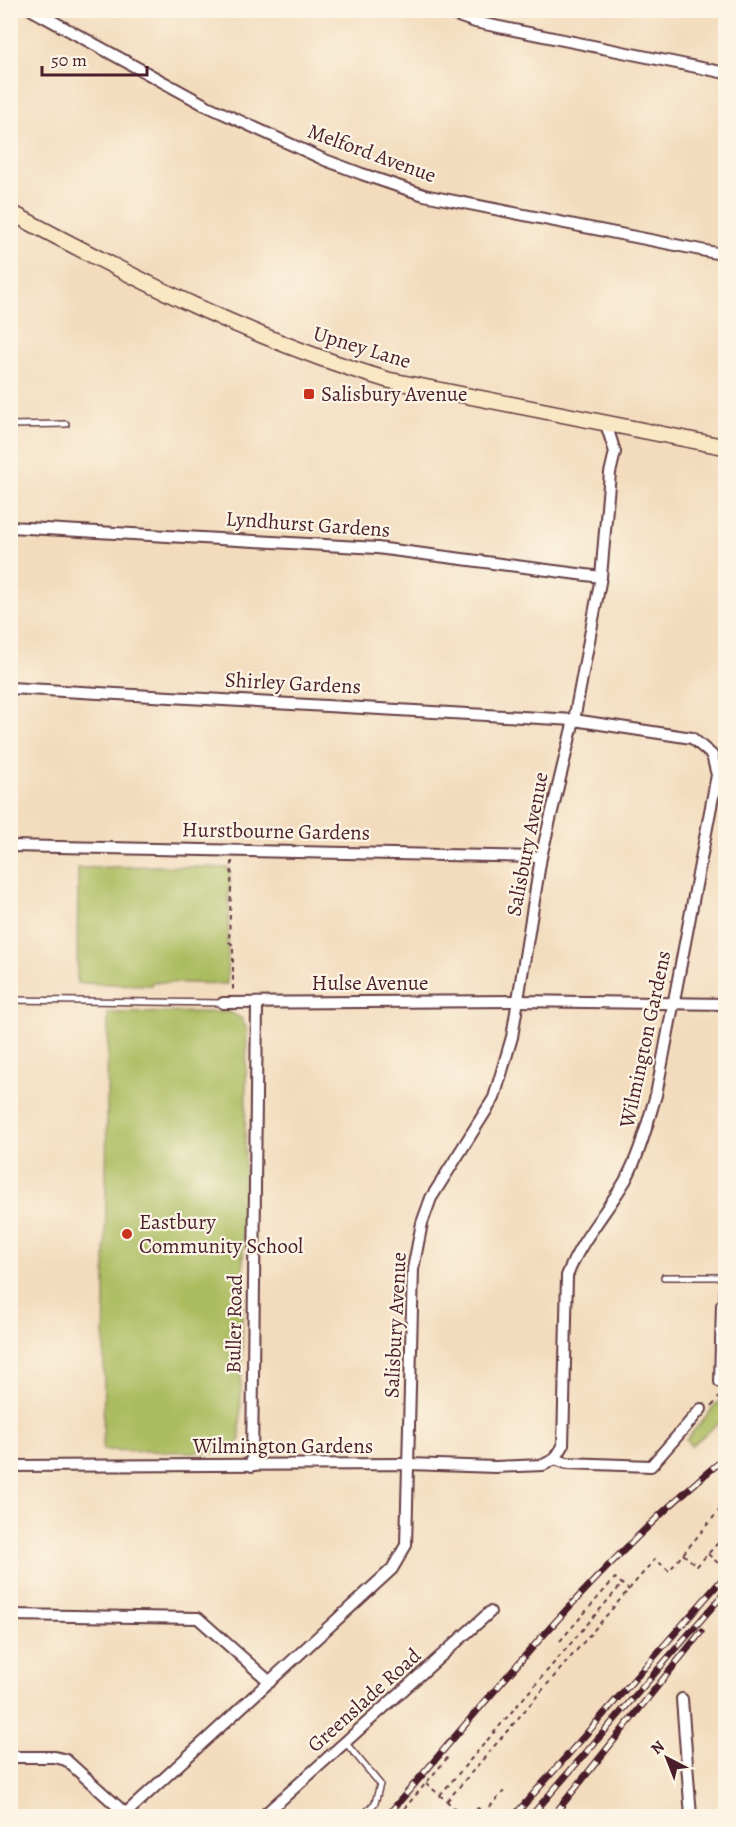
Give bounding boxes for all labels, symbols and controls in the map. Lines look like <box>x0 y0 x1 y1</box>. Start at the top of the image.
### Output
scale bar <box>42 39 147 77</box>
text: 50 m <box>51 48 87 72</box>
street label: Melford Avenue <box>304 117 440 189</box>
street label: Upney Lane <box>310 319 414 375</box>
place label: Salisbury Avenue <box>321 380 467 408</box>
marker: Salisbury Avenue <box>302 387 316 401</box>
street label: Lyndhurst Gardens <box>225 504 391 544</box>
street label: Shirley Gardens <box>224 665 362 701</box>
street label: Salisbury Avenue <box>499 769 555 919</box>
street label: Hurstbourne Gardens <box>182 815 370 847</box>
street label: Wilmington Gardens <box>612 948 677 1131</box>
street label: Hulse Avenue <box>312 969 428 997</box>
place label: Eastbury Community School <box>139 1208 303 1260</box>
marker: Eastbury Community School <box>120 1227 134 1241</box>
street label: Salisbury Avenue <box>377 1251 413 1399</box>
street label: Buller Road <box>219 1273 249 1374</box>
street label: Wilmington Gardens <box>192 1432 373 1460</box>
street label: Greenslade Road <box>301 1641 427 1758</box>
north arrow <box>637 1728 697 1788</box>
text: N <box>646 1735 670 1760</box>

